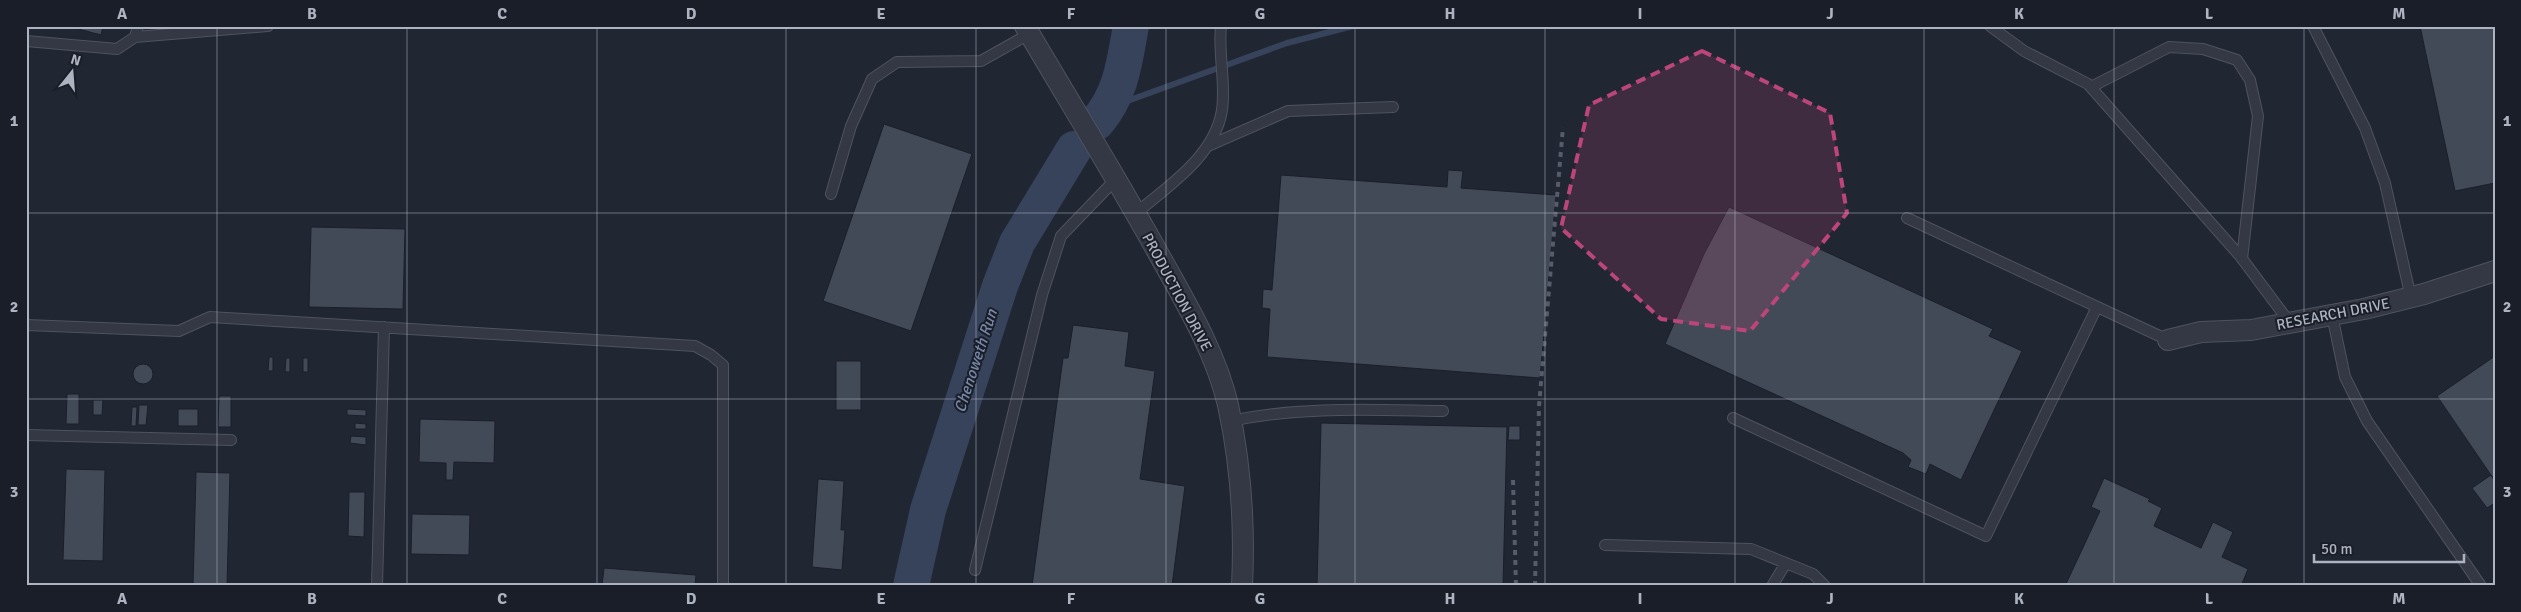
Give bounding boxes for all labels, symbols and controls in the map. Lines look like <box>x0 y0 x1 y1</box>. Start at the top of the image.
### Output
text: A <box>117 4 128 24</box>
text: B <box>307 4 317 24</box>
text: C <box>497 4 507 24</box>
text: D <box>686 4 697 24</box>
text: E <box>876 4 886 24</box>
text: F <box>1067 4 1076 24</box>
text: G <box>1255 4 1265 24</box>
text: H <box>1445 4 1455 24</box>
text: I <box>1637 4 1643 24</box>
text: J <box>1826 4 1834 24</box>
text: K <box>2014 4 2024 24</box>
text: L <box>2205 4 2214 24</box>
text: M <box>2392 4 2406 24</box>
north arrow <box>48 48 98 98</box>
text: N <box>69 50 83 70</box>
text: 1 <box>10 111 19 131</box>
text: 1 <box>2503 111 2512 131</box>
street label: PRODUCTION DRIVE <box>1138 230 1216 354</box>
street label: RESEARCH DRIVE <box>2275 294 2391 334</box>
text: 2 <box>10 297 18 317</box>
text: 2 <box>2503 297 2511 317</box>
water label: Chenoweth Run <box>950 306 1002 415</box>
text: 3 <box>10 482 18 502</box>
text: 3 <box>2503 482 2511 502</box>
scale bar <box>2314 532 2464 564</box>
text: 50 m <box>2321 540 2352 558</box>
text: A <box>117 589 128 609</box>
text: B <box>307 589 317 609</box>
text: C <box>497 589 507 609</box>
text: D <box>686 589 697 609</box>
text: E <box>876 589 886 609</box>
text: F <box>1067 589 1076 609</box>
text: G <box>1255 589 1265 609</box>
text: H <box>1445 589 1455 609</box>
text: I <box>1637 589 1643 609</box>
text: J <box>1826 589 1834 609</box>
text: K <box>2014 589 2024 609</box>
text: L <box>2205 589 2214 609</box>
text: M <box>2392 589 2406 609</box>

